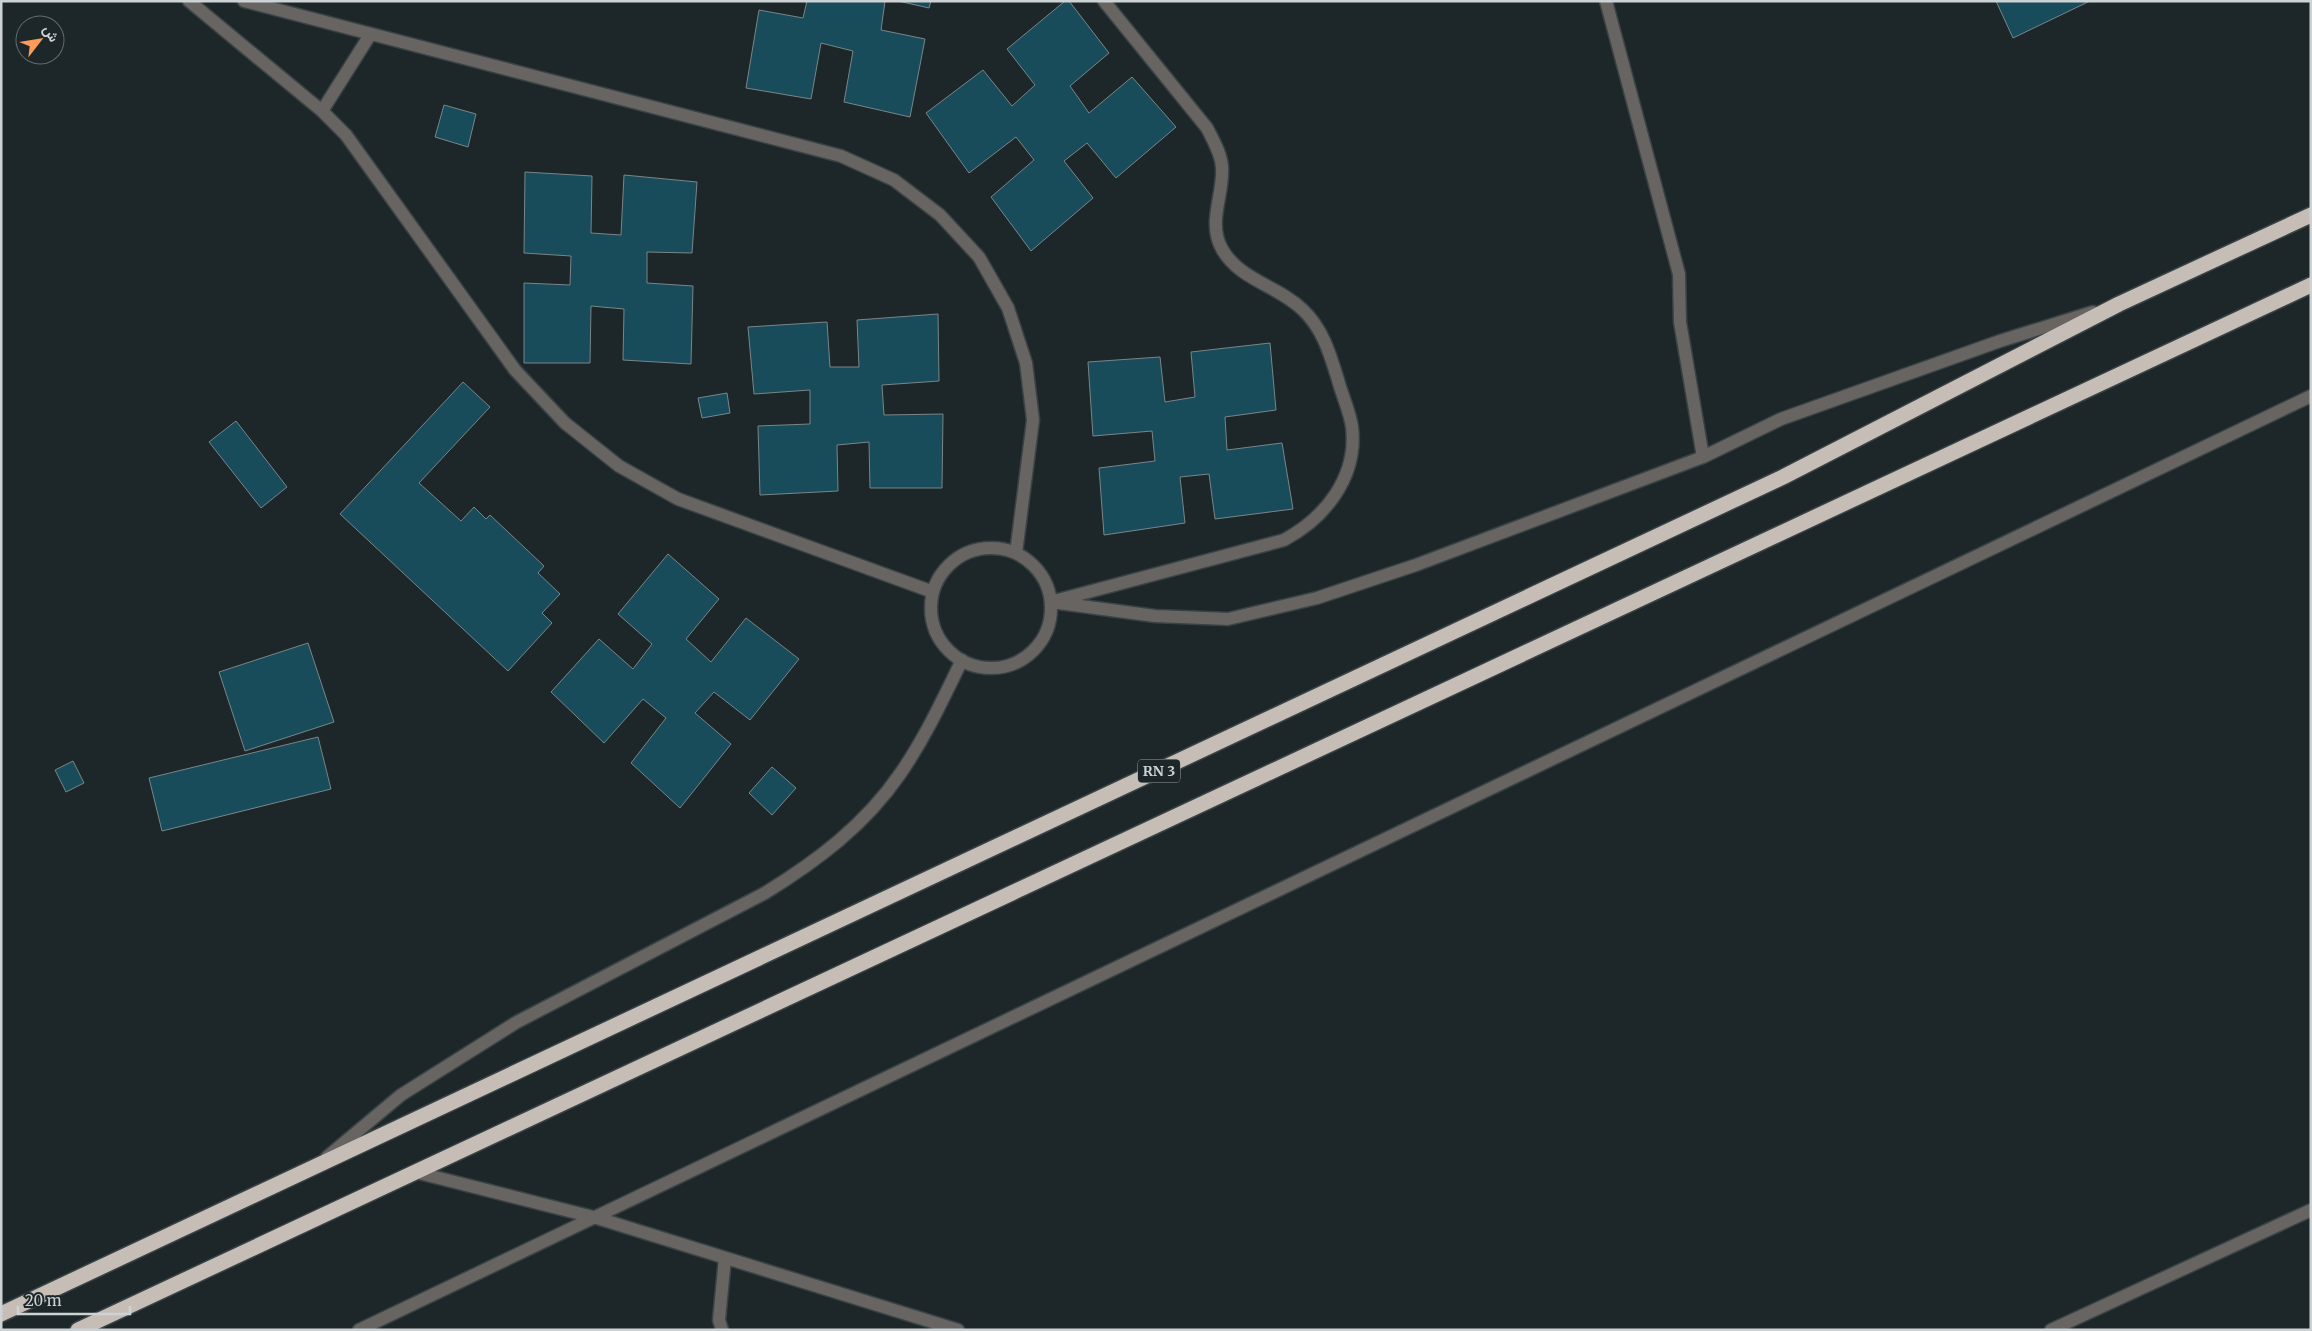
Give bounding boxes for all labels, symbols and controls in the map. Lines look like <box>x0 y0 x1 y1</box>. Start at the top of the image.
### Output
north arrow <box>15 15 65 65</box>
text: ش <box>39 21 63 45</box>
road number: RN 3 <box>1138 759 1180 782</box>
scale bar <box>18 1284 130 1316</box>
text: 20 m <box>25 1291 62 1310</box>

